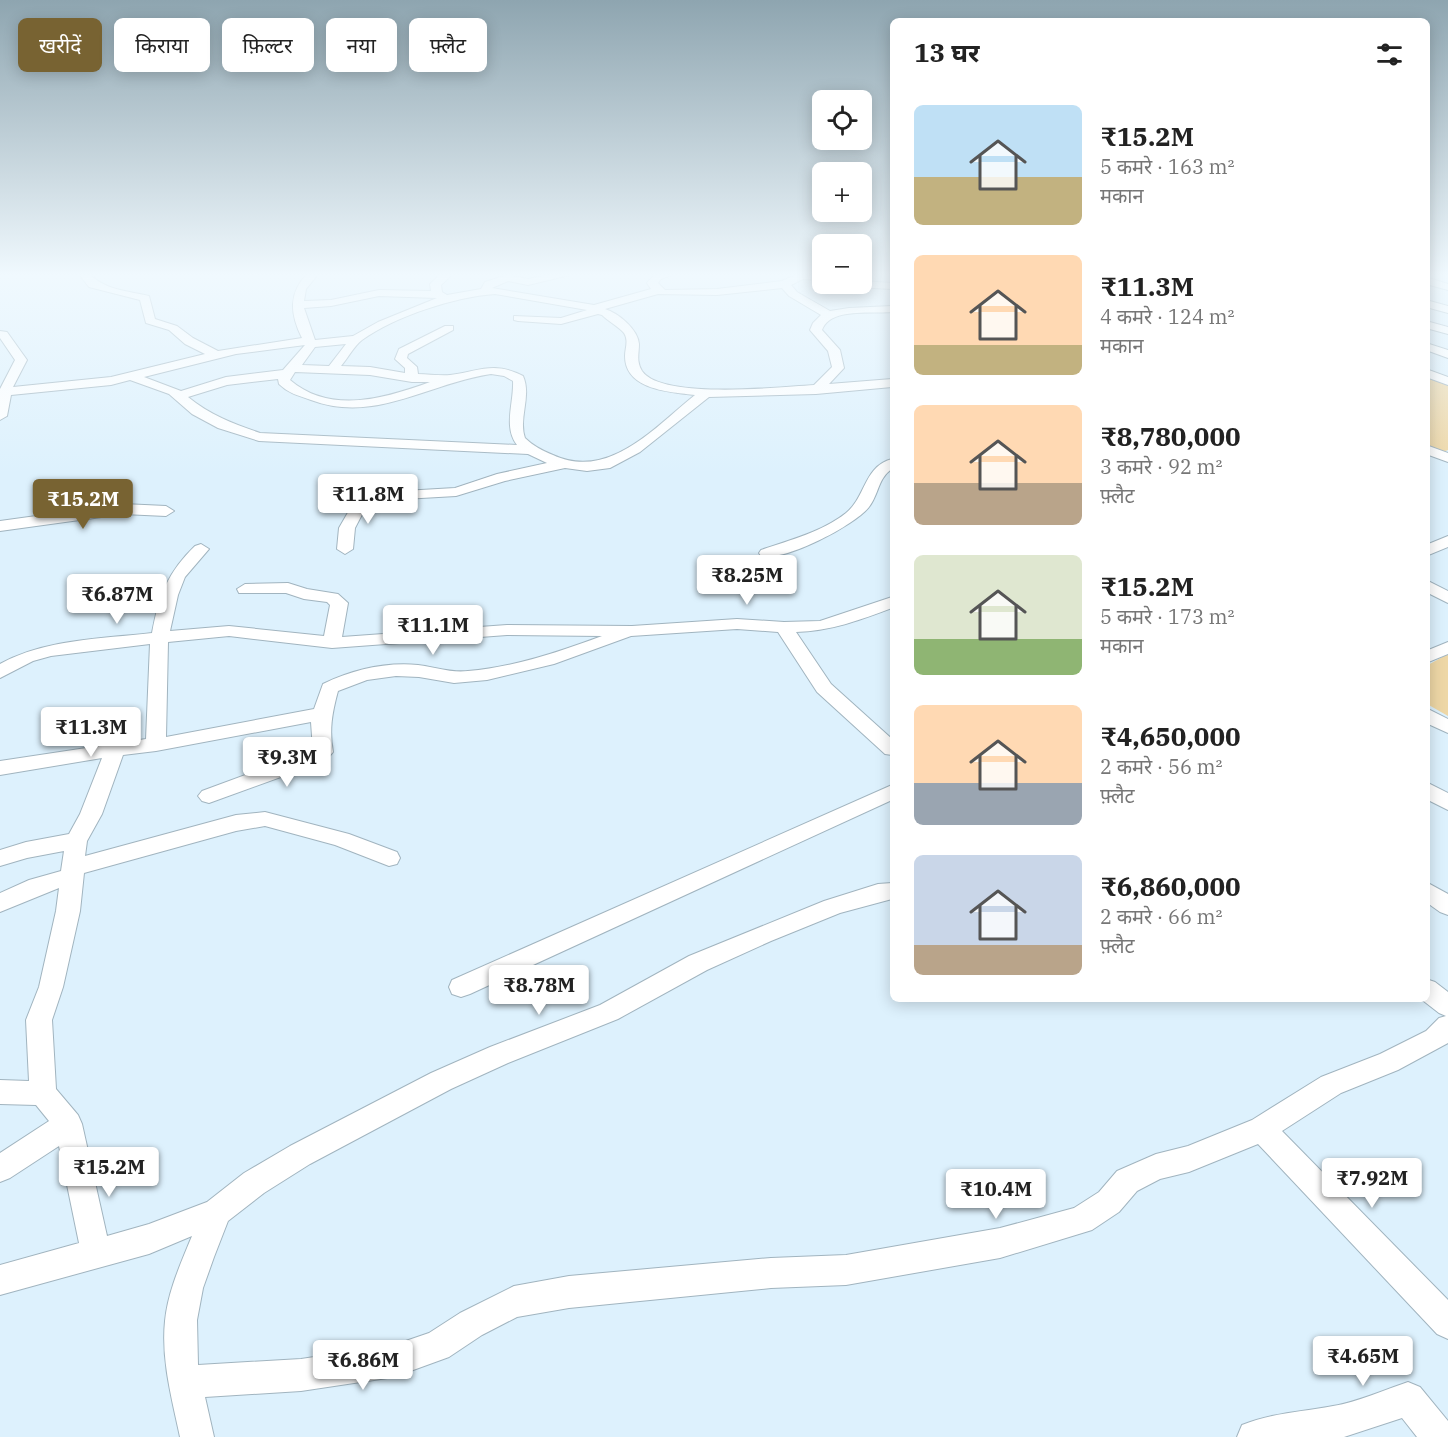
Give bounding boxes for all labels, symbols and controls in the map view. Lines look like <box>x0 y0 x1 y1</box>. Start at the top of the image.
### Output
chip: खरीदें <box>18 18 102 72</box>
chip: किराया <box>114 18 210 72</box>
chip: फ़िल्टर <box>222 18 314 72</box>
chip: नया <box>326 18 397 72</box>
chip: फ़्लैट <box>409 18 487 72</box>
text: 13 घर <box>914 35 980 69</box>
icon: filters <box>1373 38 1406 71</box>
map controls <box>812 90 872 294</box>
button: locate <box>812 90 872 150</box>
text: ₹15.2M <box>1100 119 1194 153</box>
icon: home <box>962 129 1034 201</box>
text: 5 कमरे · 163 m² <box>1100 153 1235 180</box>
button: + <box>812 162 872 222</box>
text: मकान <box>1100 182 1144 209</box>
button: − <box>812 234 872 294</box>
text: ₹11.3M <box>1100 269 1194 303</box>
icon: home <box>962 279 1034 351</box>
text: 4 कमरे · 124 m² <box>1100 303 1235 330</box>
text: मकान <box>1100 332 1144 359</box>
text: ₹8,780,000 <box>1100 419 1241 453</box>
icon: home <box>962 429 1034 501</box>
text: 3 कमरे · 92 m² <box>1100 453 1223 480</box>
pin: ₹11.8M <box>319 474 417 525</box>
pin: ₹15.2M <box>34 479 132 530</box>
text: ₹11.8M <box>332 480 404 507</box>
text: फ़्लैट <box>1100 482 1135 509</box>
text: ₹15.2M <box>47 485 119 512</box>
pin: ₹8.25M <box>698 555 796 606</box>
text: ₹8.25M <box>711 561 783 588</box>
text: ₹15.2M <box>1100 569 1194 603</box>
pin: ₹6.87M <box>68 574 166 625</box>
icon: home <box>962 579 1034 651</box>
text: ₹6.87M <box>81 580 153 607</box>
text: 5 कमरे · 173 m² <box>1100 603 1235 630</box>
pin: ₹11.1M <box>384 605 482 656</box>
text: ₹11.1M <box>397 611 469 638</box>
text: मकान <box>1100 632 1144 659</box>
pin: ₹11.3M <box>42 707 140 758</box>
text: ₹11.3M <box>55 713 127 740</box>
text: ₹4,650,000 <box>1100 719 1241 753</box>
icon: home <box>962 729 1034 801</box>
pin: ₹9.3M <box>245 737 329 788</box>
text: ₹9.3M <box>257 743 317 770</box>
text: 2 कमरे · 56 m² <box>1100 753 1223 780</box>
text: फ़्लैट <box>1100 782 1135 809</box>
text: ₹6,860,000 <box>1100 869 1241 903</box>
icon: home <box>962 879 1034 951</box>
text: 2 कमरे · 66 m² <box>1100 903 1223 930</box>
text: फ़्लैट <box>1100 932 1135 959</box>
pin: ₹8.78M <box>490 965 588 1016</box>
text: ₹8.78M <box>503 971 575 998</box>
pin: ₹15.2M <box>60 1147 158 1198</box>
text: ₹15.2M <box>73 1153 145 1180</box>
pin: ₹7.92M <box>1323 1158 1421 1209</box>
text: ₹7.92M <box>1336 1164 1408 1191</box>
pin: ₹10.4M <box>947 1169 1045 1220</box>
text: ₹10.4M <box>960 1175 1032 1202</box>
pin: ₹4.65M <box>1314 1336 1412 1387</box>
pin: ₹6.86M <box>314 1340 412 1391</box>
text: ₹4.65M <box>1327 1342 1399 1369</box>
text: ₹6.86M <box>327 1346 399 1373</box>

